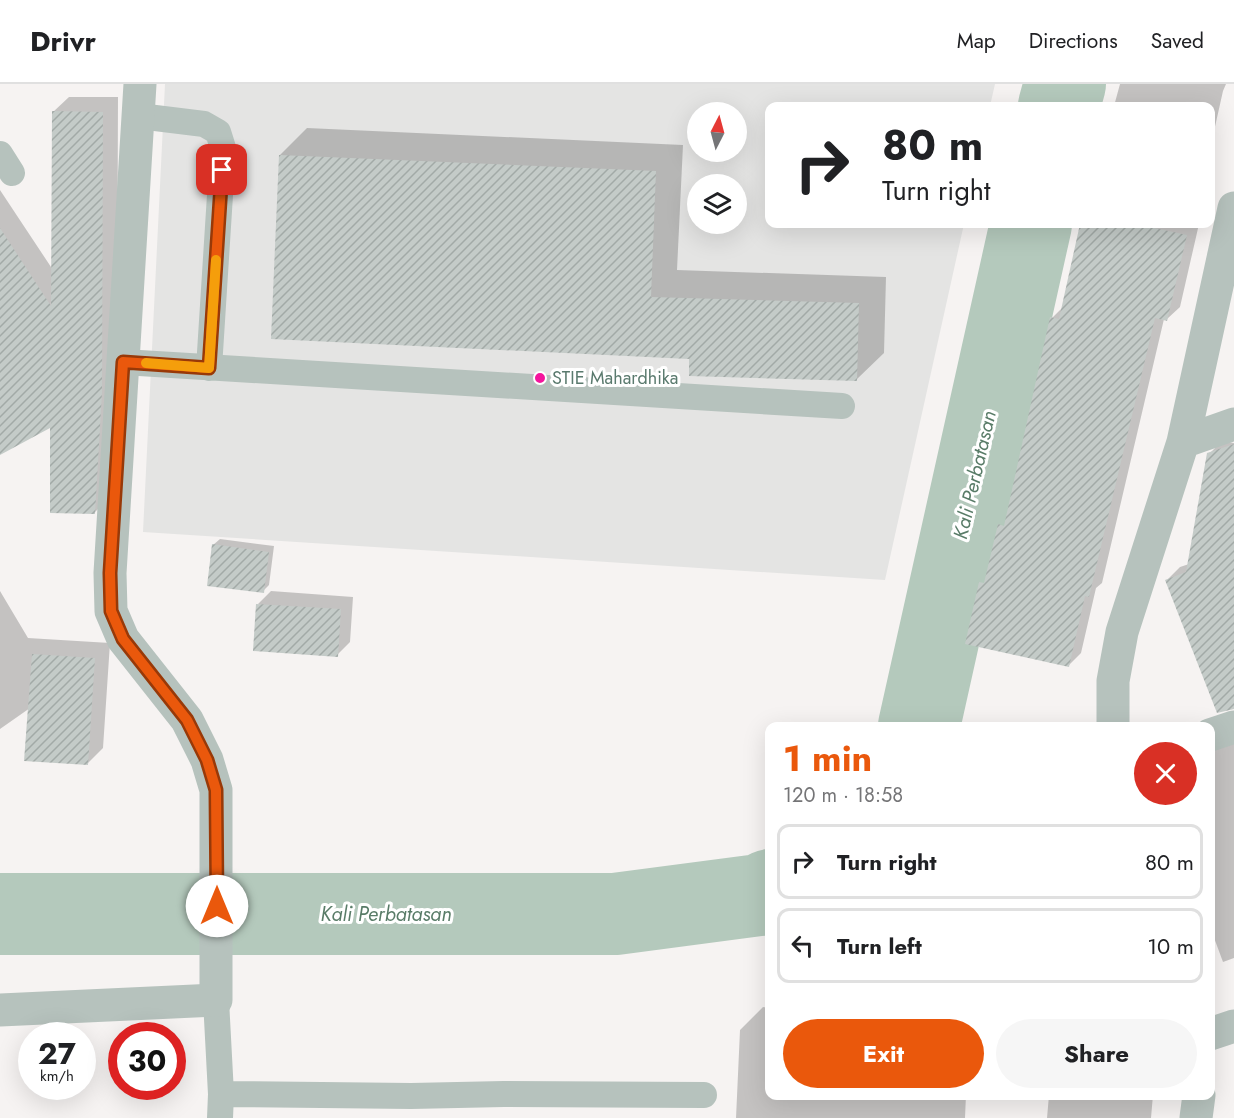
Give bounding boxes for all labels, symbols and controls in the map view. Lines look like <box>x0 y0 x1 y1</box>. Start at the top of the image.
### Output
text: Drivr <box>30 21 96 62</box>
text: Map <box>957 26 996 56</box>
text: Directions <box>1029 26 1118 56</box>
text: Saved <box>1151 26 1204 56</box>
north arrow <box>687 102 747 162</box>
map controls <box>687 102 747 234</box>
text: 80 m <box>882 115 983 176</box>
icon: right <box>783 126 861 204</box>
pin <box>196 144 247 195</box>
icon: arrive <box>205 153 238 186</box>
text: Turn right <box>882 171 990 210</box>
button: layers <box>687 174 747 234</box>
place label: STIE Mahardhika <box>552 365 678 391</box>
marker: STIE Mahardhika <box>533 371 547 385</box>
water label: Kali Perbatasan <box>946 408 1004 542</box>
text: 1 min <box>783 732 872 784</box>
button: close <box>1134 742 1197 805</box>
text: 120 m · 18:58 <box>783 781 903 810</box>
icon: right <box>786 845 819 878</box>
text: Turn right <box>837 846 937 878</box>
text: 80 m <box>1145 846 1194 878</box>
position arrow <box>185 874 249 938</box>
water label: Kali Perbatasan <box>320 900 452 929</box>
icon: left <box>786 929 819 962</box>
text: Turn left <box>837 930 922 962</box>
text: 10 m <box>1147 930 1194 962</box>
button: Exit <box>783 1019 984 1088</box>
button: Share <box>996 1019 1197 1088</box>
speed limit sign: 30 <box>108 1022 186 1100</box>
text: 27 <box>38 1032 76 1075</box>
text: km/h <box>40 1065 74 1087</box>

